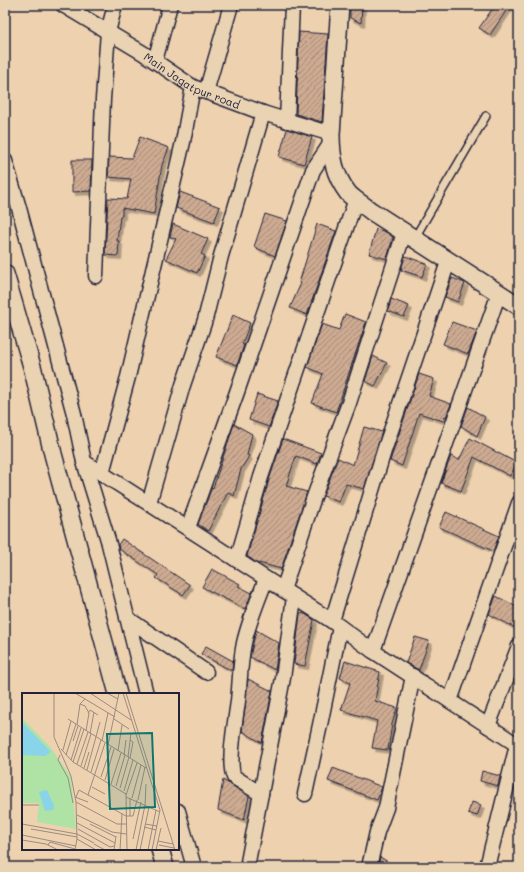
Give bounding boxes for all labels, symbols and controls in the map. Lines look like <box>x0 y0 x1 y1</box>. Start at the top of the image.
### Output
street label: Main Jagatpur road <box>141 48 242 111</box>
inset map <box>22 693 179 850</box>

